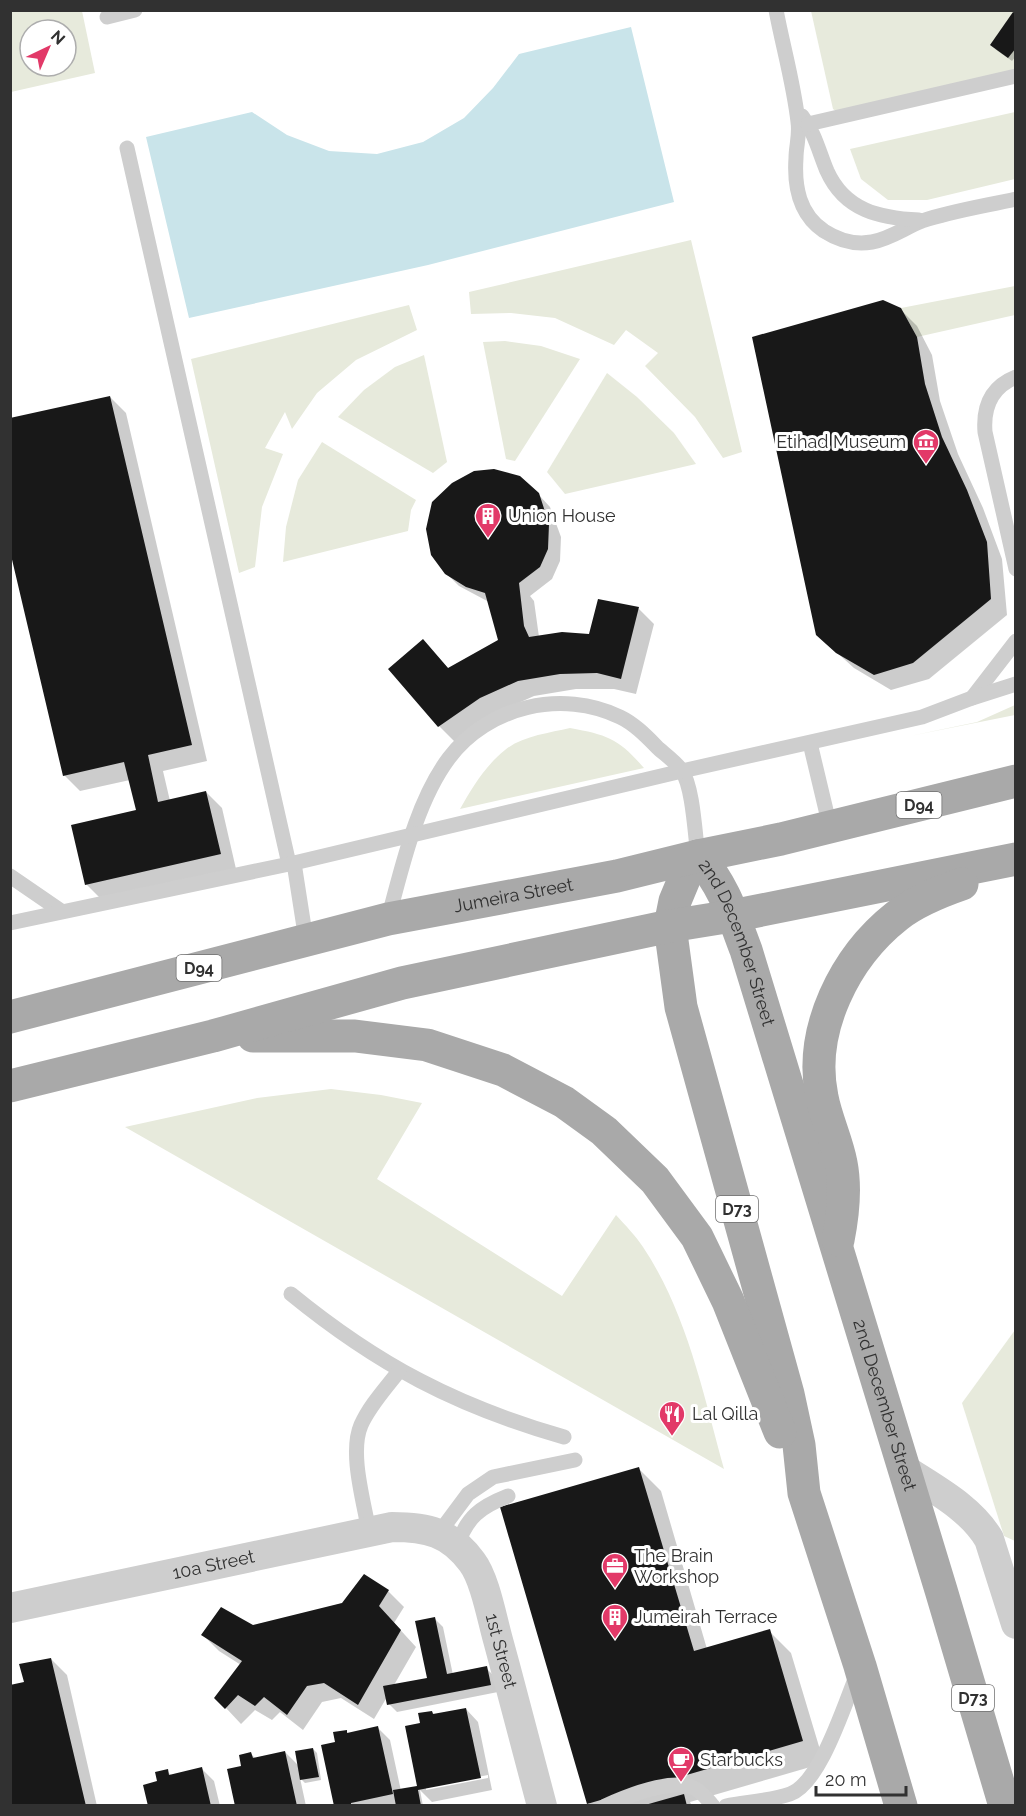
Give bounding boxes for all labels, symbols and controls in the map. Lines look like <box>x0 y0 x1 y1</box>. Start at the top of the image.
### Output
north arrow <box>18 18 78 78</box>
text: N <box>47 26 69 49</box>
museum icon: Etihad Museum <box>911 427 941 465</box>
place label: Etihad Museum <box>776 431 906 452</box>
building icon: Union House <box>473 501 503 539</box>
place label: Union House <box>508 505 616 526</box>
road number: D94 <box>896 792 942 818</box>
street label: 2nd December Street <box>695 855 780 1028</box>
street label: Jumeira Street <box>452 873 575 916</box>
road number: D94 <box>176 955 222 981</box>
road number: D73 <box>716 1196 758 1222</box>
street label: 2nd December Street <box>849 1317 921 1493</box>
restaurant icon: Lal Qilla <box>657 1399 687 1437</box>
place label: Lal Qilla <box>692 1403 758 1424</box>
street label: 10a Street <box>171 1545 256 1583</box>
place label: The Brain Workshop <box>634 1545 719 1587</box>
office icon: The Brain Workshop <box>600 1551 630 1589</box>
building icon: Jumeirah Terrace <box>600 1602 630 1640</box>
place label: Jumeirah Terrace <box>634 1606 778 1627</box>
street label: 1st Street <box>482 1611 522 1691</box>
road number: D73 <box>952 1685 994 1711</box>
cafe icon: Starbucks <box>666 1745 696 1783</box>
place label: Starbucks <box>700 1749 783 1770</box>
scale bar <box>816 1759 906 1797</box>
text: 20 m <box>825 1769 867 1790</box>

